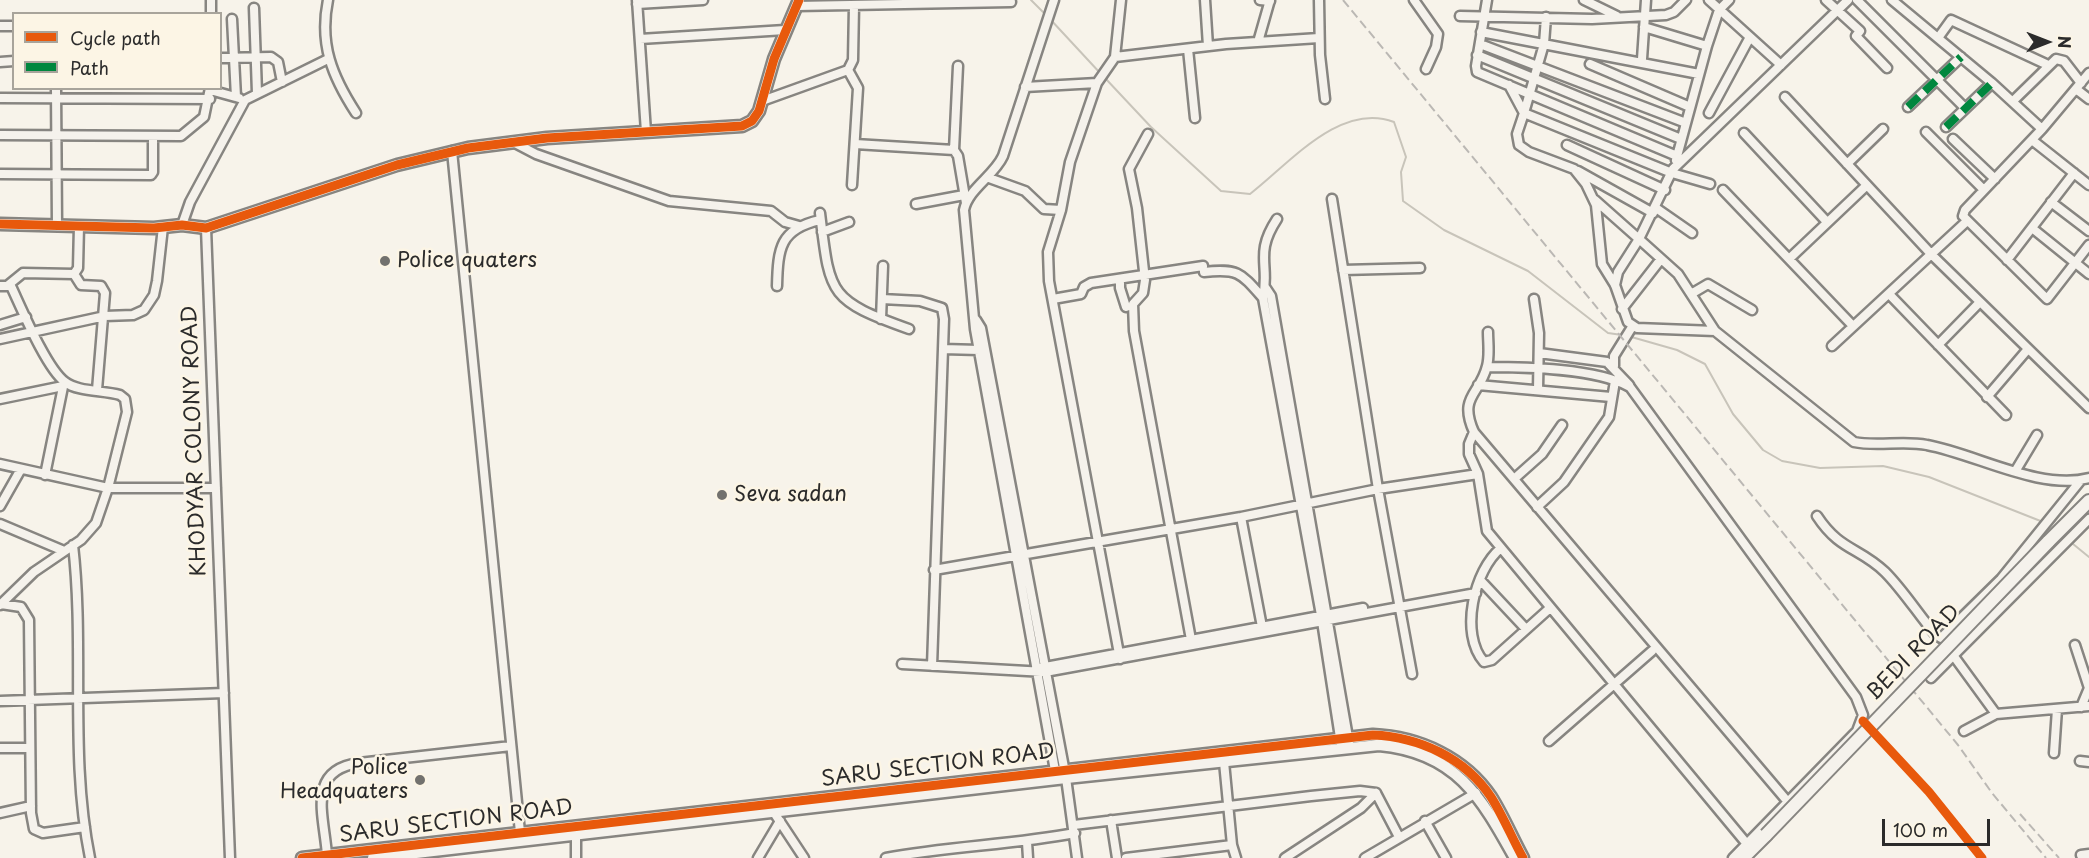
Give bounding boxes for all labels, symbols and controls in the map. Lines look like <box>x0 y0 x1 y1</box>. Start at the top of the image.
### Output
legend <box>12 12 222 90</box>
north arrow <box>2017 12 2077 72</box>
text: Cycle path <box>70 24 161 51</box>
text: N <box>2053 36 2077 48</box>
text: Path <box>70 54 109 81</box>
place label: Police quaters <box>397 248 537 274</box>
marker: Police quaters <box>378 254 392 268</box>
street label: KHODYAR COLONY ROAD <box>178 305 212 577</box>
place label: Seva sadan <box>734 482 847 508</box>
marker: Seva sadan <box>715 488 729 502</box>
street label: BEDI ROAD <box>1862 600 1966 706</box>
street label: SARU SECTION ROAD <box>820 739 1056 793</box>
place label: Police Headquaters <box>280 755 408 805</box>
marker: Police Headquaters <box>413 773 427 787</box>
street label: SARU SECTION ROAD <box>338 795 574 849</box>
scale bar <box>1885 807 1993 845</box>
text: 100 m <box>1893 816 1948 843</box>

